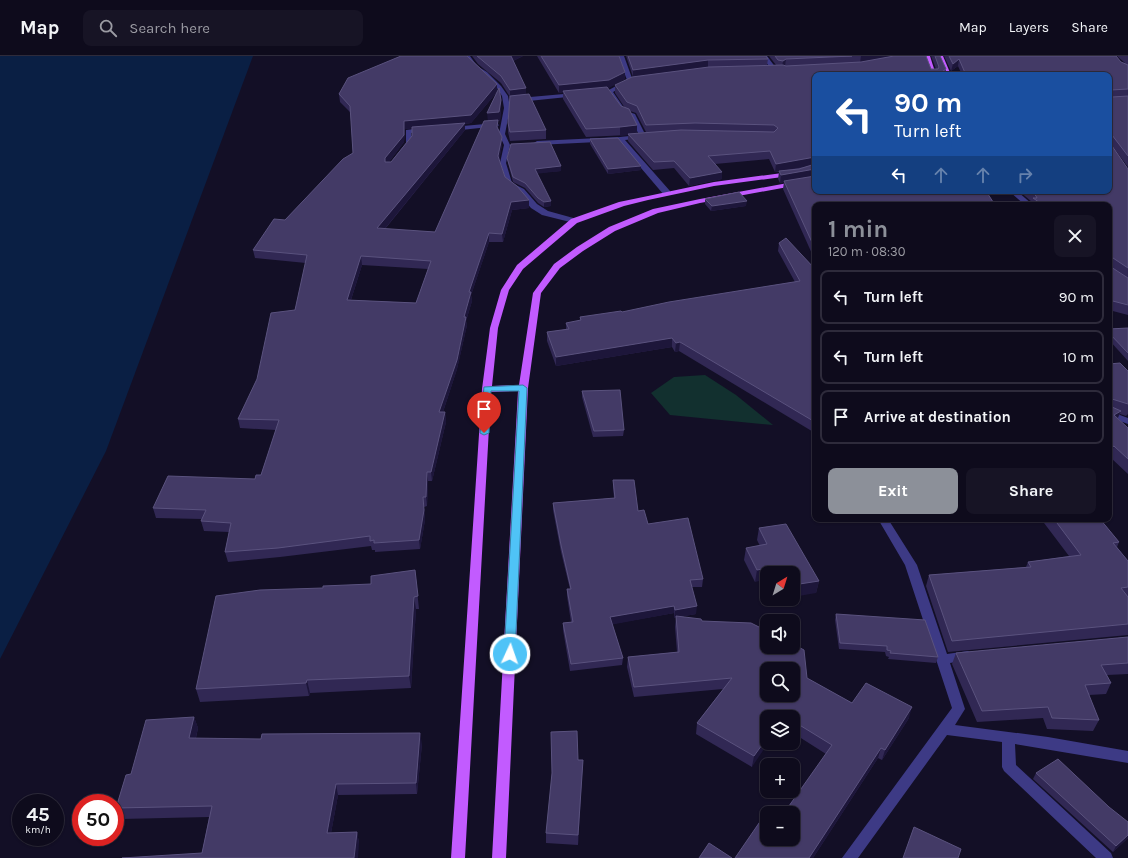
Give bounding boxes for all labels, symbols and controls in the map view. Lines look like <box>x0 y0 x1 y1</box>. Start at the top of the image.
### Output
search box <box>83 10 363 46</box>
text: Map <box>20 17 59 39</box>
icon: search <box>97 17 119 39</box>
text: Search here <box>129 19 210 37</box>
text: Map <box>959 19 987 36</box>
text: Layers <box>1009 19 1049 36</box>
text: Share <box>1071 19 1108 36</box>
text: 90 m <box>894 86 962 119</box>
icon: left <box>828 88 880 140</box>
text: Turn left <box>894 120 962 142</box>
icon: left <box>888 164 910 186</box>
icon: ahead <box>930 164 952 186</box>
icon: ahead <box>972 164 994 186</box>
icon: right <box>1014 164 1036 186</box>
text: 1 min <box>828 215 888 243</box>
button: close <box>1054 215 1096 257</box>
text: 120 m · 08:30 <box>828 244 905 259</box>
icon: left <box>830 286 852 308</box>
text: Turn left <box>864 288 923 306</box>
text: 90 m <box>1059 288 1094 306</box>
icon: left <box>830 346 852 368</box>
text: Turn left <box>864 348 923 366</box>
text: 10 m <box>1063 348 1094 366</box>
pin <box>467 392 501 433</box>
icon: arrive <box>473 398 495 420</box>
icon: arrive <box>830 406 852 428</box>
text: Arrive at destination <box>864 408 1011 426</box>
text: 20 m <box>1059 408 1094 426</box>
button: Exit <box>828 468 958 514</box>
button: Share <box>966 468 1096 514</box>
north arrow <box>760 566 800 606</box>
map controls <box>760 566 800 846</box>
button: sound <box>760 614 800 654</box>
position arrow <box>489 633 531 675</box>
button: search <box>760 662 800 702</box>
button: layers <box>760 710 800 750</box>
button: + <box>760 758 800 798</box>
speed limit sign: 50 <box>72 794 124 846</box>
text: 45 <box>26 803 50 826</box>
button: − <box>760 806 800 846</box>
text: km/h <box>25 824 51 836</box>

